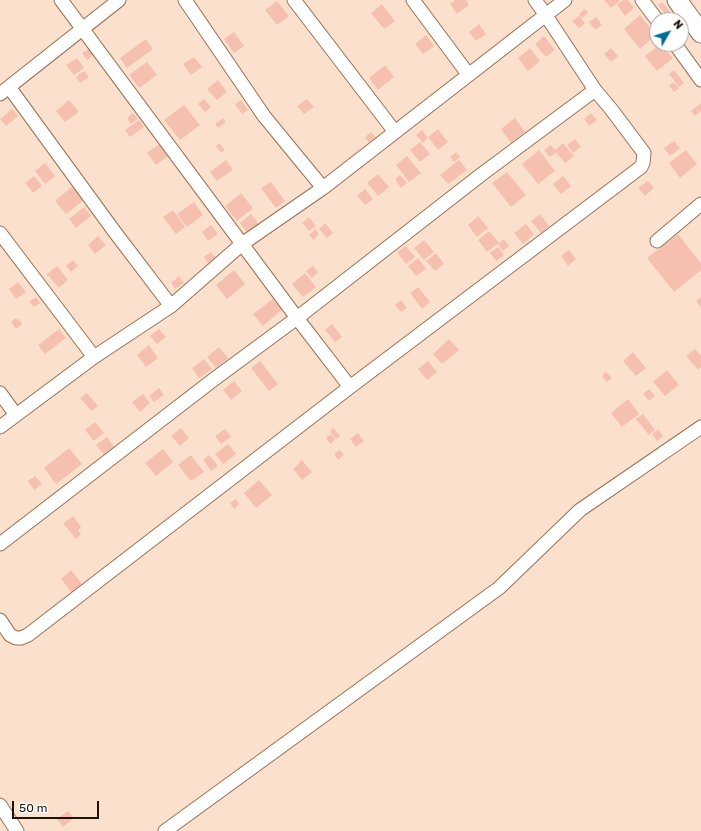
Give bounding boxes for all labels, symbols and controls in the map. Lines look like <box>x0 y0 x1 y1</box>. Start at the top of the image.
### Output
north arrow <box>649 12 689 52</box>
text: N <box>670 18 685 32</box>
scale bar <box>14 793 101 819</box>
text: 50 m <box>19 801 47 815</box>

